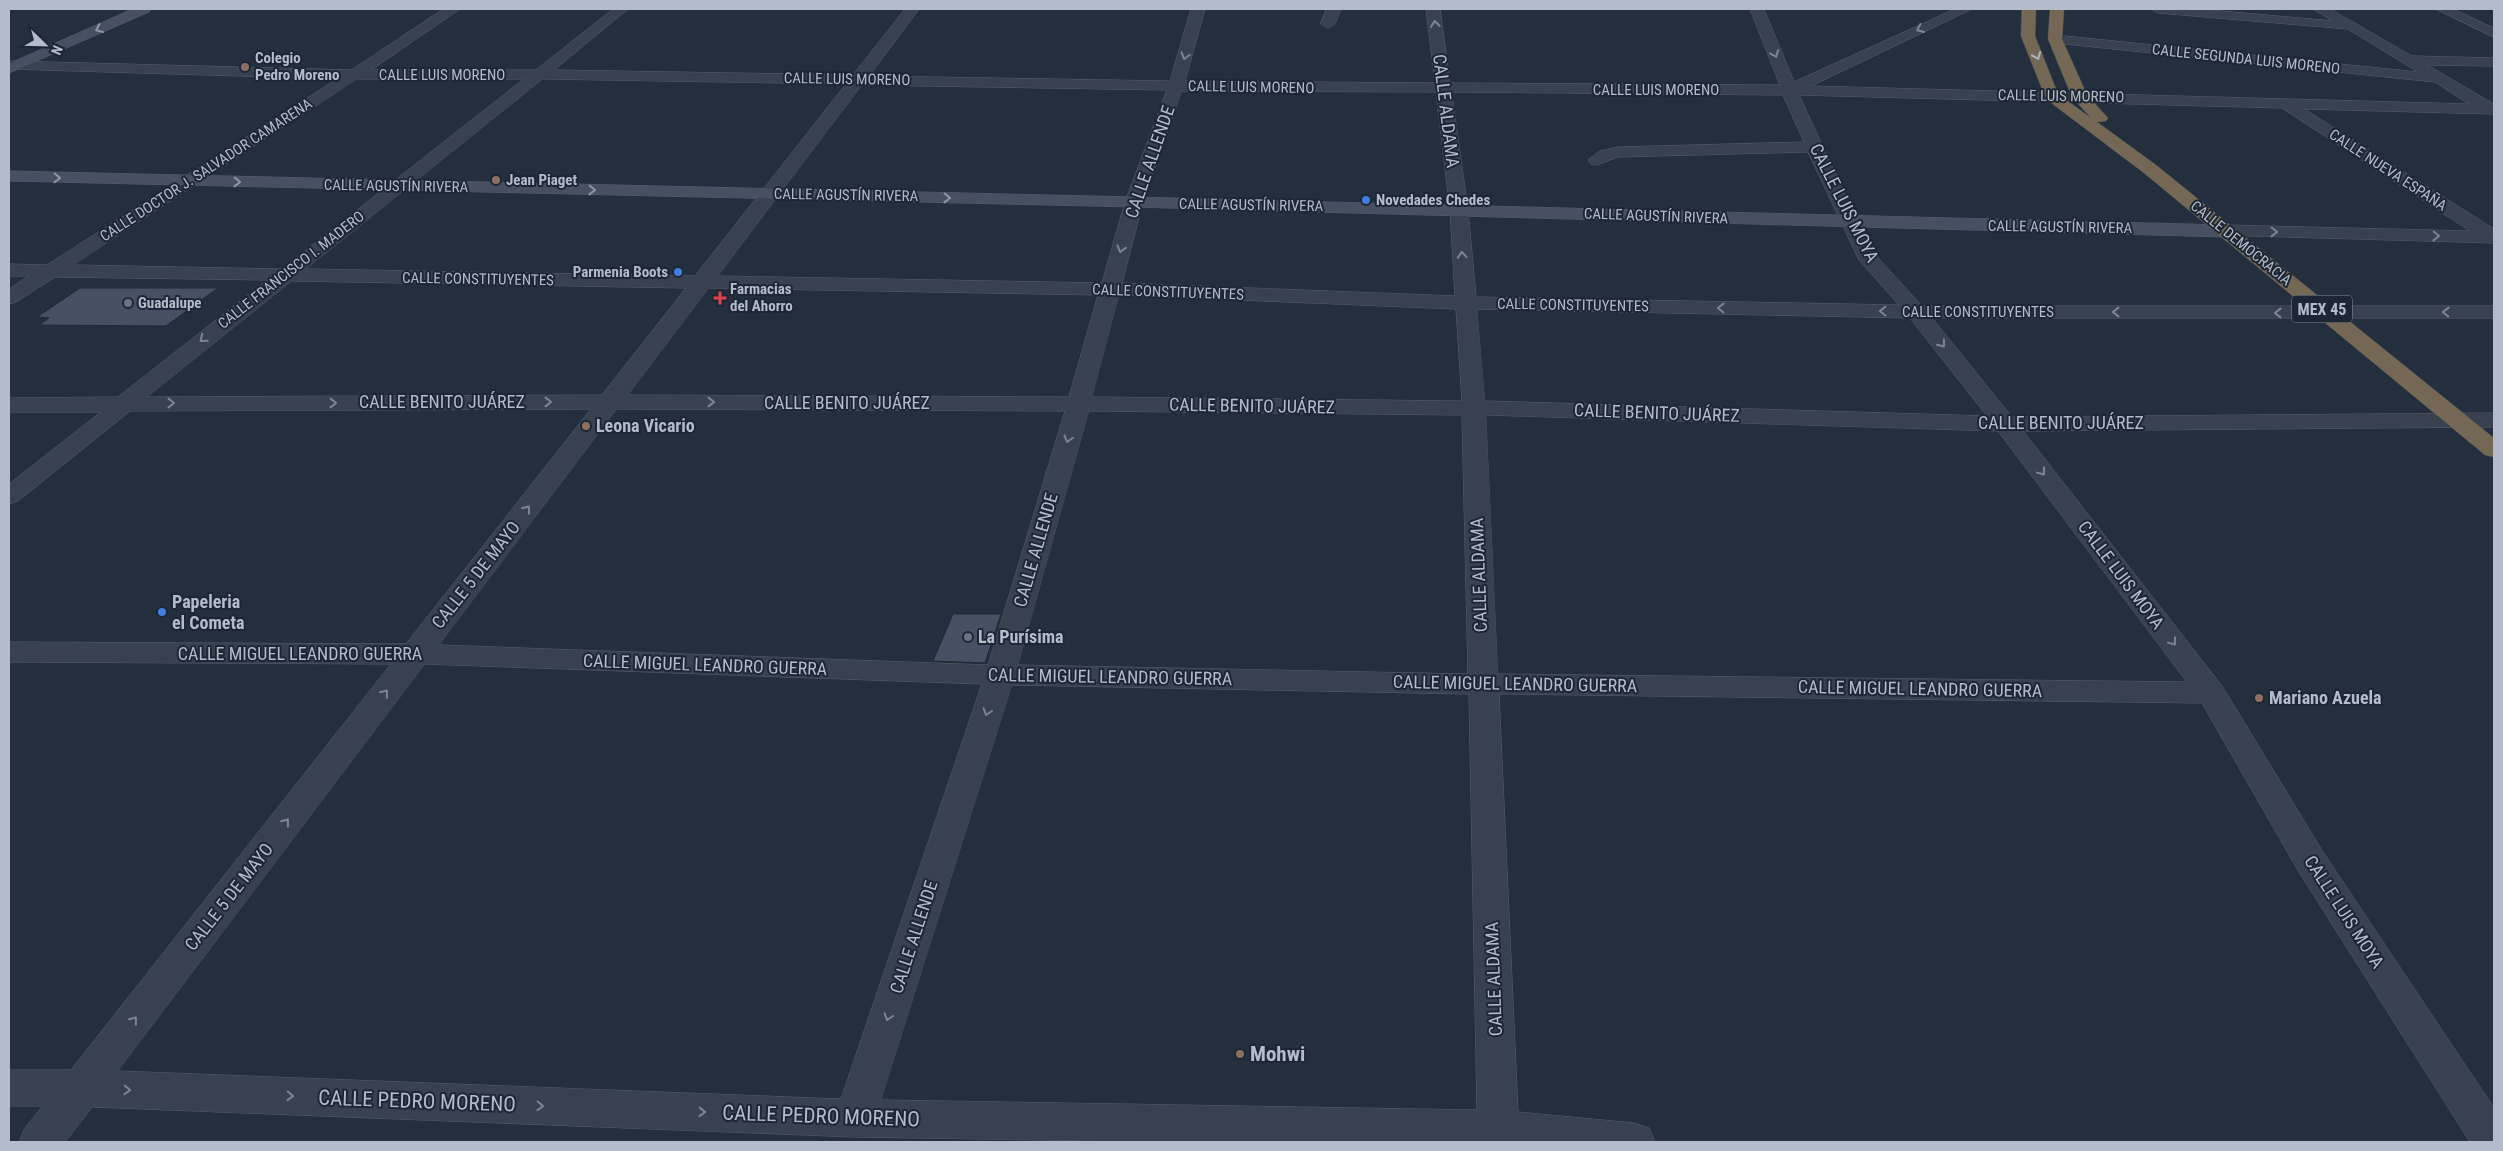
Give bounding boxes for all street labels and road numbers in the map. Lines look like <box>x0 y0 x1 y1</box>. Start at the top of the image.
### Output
street label: CALLE SEGUNDA LUIS MORENO <box>2151 40 2341 78</box>
street label: CALLE ALDAMA <box>1429 53 1464 170</box>
street label: CALLE LUIS MORENO <box>379 66 505 84</box>
street label: CALLE LUIS MORENO <box>784 69 910 89</box>
street label: CALLE LUIS MORENO <box>1188 77 1314 97</box>
street label: CALLE LUIS MORENO <box>1593 81 1719 99</box>
street label: CALLE LUIS MORENO <box>1998 86 2124 106</box>
street label: CALLE DOCTOR J. SALVADOR CAMARENA <box>97 94 316 245</box>
street label: CALLE ALLENDE <box>1120 103 1179 221</box>
street label: CALLE NUEVA ESPAÑA <box>2326 125 2451 215</box>
street label: CALLE LUIS MOYA <box>1806 140 1884 266</box>
street label: CALLE AGUSTÍN RIVERA <box>324 176 469 196</box>
street label: CALLE AGUSTÍN RIVERA <box>774 185 919 205</box>
street label: CALLE AGUSTÍN RIVERA <box>1179 195 1324 215</box>
street label: CALLE DEMOCRACIA <box>2187 197 2295 289</box>
street label: CALLE AGUSTÍN RIVERA <box>1584 204 1729 228</box>
street label: CALLE FRANCISCO I. MADERO <box>214 207 368 333</box>
street label: CALLE AGUSTÍN RIVERA <box>1988 217 2133 237</box>
street label: CALLE CONSTITUYENTES <box>402 269 554 289</box>
street label: CALLE CONSTITUYENTES <box>1092 280 1244 304</box>
street label: CALLE CONSTITUYENTES <box>1497 295 1649 315</box>
road number: MEX 45 <box>2292 296 2352 322</box>
street label: CALLE CONSTITUYENTES <box>1902 303 2054 321</box>
street label: CALLE BENITO JUÁREZ <box>359 391 525 412</box>
street label: CALLE BENITO JUÁREZ <box>764 392 930 413</box>
street label: CALLE BENITO JUÁREZ <box>1169 394 1335 417</box>
street label: CALLE BENITO JUÁREZ <box>1574 399 1740 426</box>
street label: CALLE BENITO JUÁREZ <box>1978 412 2144 433</box>
street label: CALLE ALLENDE <box>1009 490 1062 609</box>
street label: CALLE LUIS MOYA <box>2074 516 2169 633</box>
street label: CALLE 5 DE MAYO <box>427 517 524 633</box>
street label: CALLE ALDAMA <box>1466 517 1491 633</box>
street label: CALLE MIGUEL LEANDRO GUERRA <box>178 643 423 664</box>
street label: CALLE MIGUEL LEANDRO GUERRA <box>583 650 828 679</box>
street label: CALLE MIGUEL LEANDRO GUERRA <box>988 664 1233 689</box>
street label: CALLE MIGUEL LEANDRO GUERRA <box>1393 671 1638 696</box>
street label: CALLE MIGUEL LEANDRO GUERRA <box>1798 676 2043 701</box>
street label: CALLE 5 DE MAYO <box>180 839 277 955</box>
street label: CALLE LUIS MOYA <box>2300 852 2389 972</box>
street label: CALLE ALLENDE <box>885 878 942 996</box>
street label: CALLE ALDAMA <box>1481 921 1506 1037</box>
street label: CALLE PEDRO MORENO <box>318 1086 516 1116</box>
street label: CALLE PEDRO MORENO <box>722 1101 920 1131</box>

